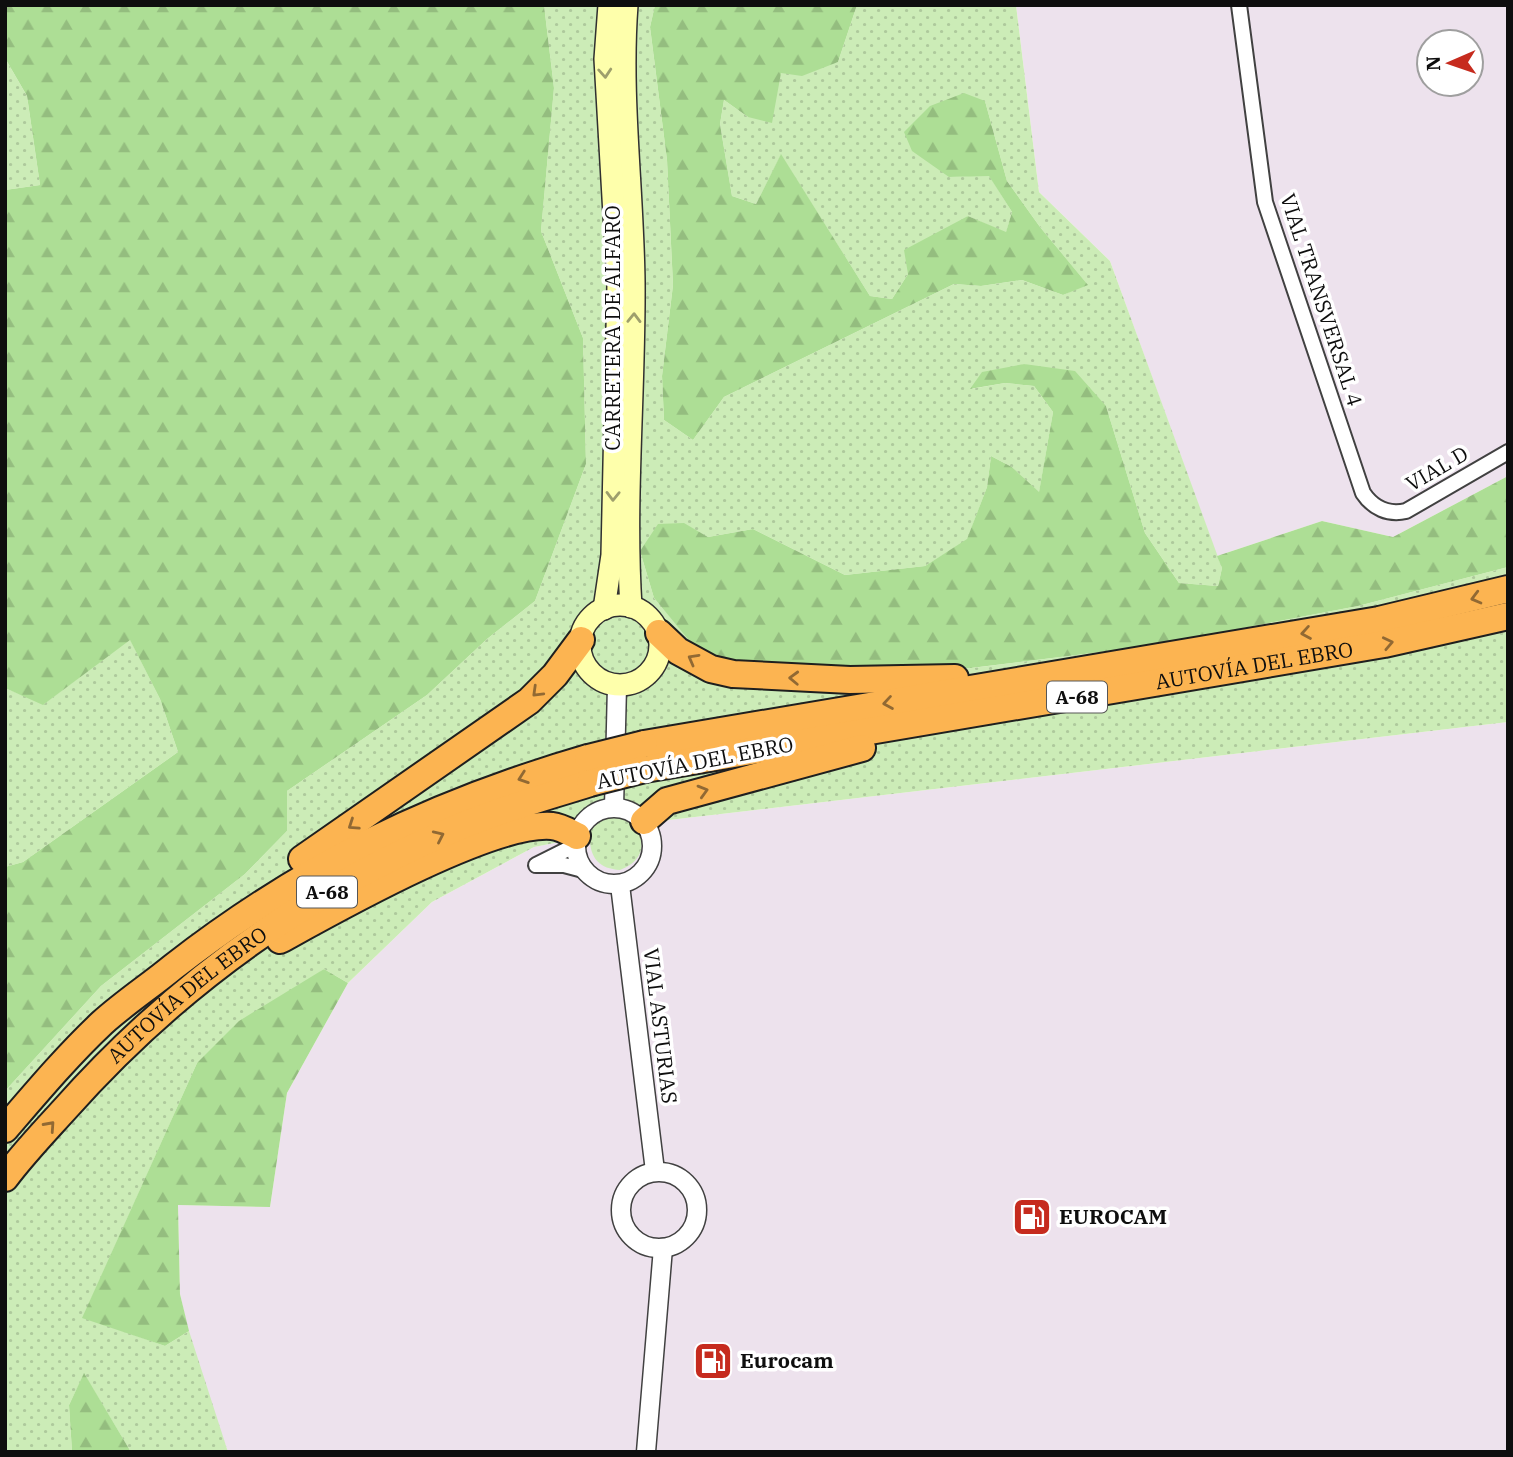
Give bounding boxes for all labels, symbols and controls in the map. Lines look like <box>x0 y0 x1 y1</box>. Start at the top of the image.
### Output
north arrow <box>1415 28 1485 98</box>
text: N <box>1421 56 1445 72</box>
one-way arrow <box>598 68 613 79</box>
street label: VIAL TRANSVERSAL 4 <box>1274 190 1370 410</box>
street label: CARRETERA DE ALFARO <box>598 205 626 451</box>
one-way arrow <box>626 312 641 323</box>
street label: VIAL D <box>1400 439 1473 497</box>
one-way arrow <box>605 492 621 502</box>
one-way arrow <box>1470 590 1482 604</box>
one-way arrow <box>1300 625 1312 640</box>
street label: AUTOVÍA DEL EBRO <box>1153 634 1355 695</box>
one-way arrow <box>1382 637 1394 652</box>
one-way arrow <box>687 654 700 667</box>
one-way arrow <box>789 670 800 685</box>
road number: A-68 <box>1047 682 1107 712</box>
one-way arrow <box>532 684 545 697</box>
one-way arrow <box>882 695 894 710</box>
street label: AUTOVÍA DEL EBRO <box>594 729 796 795</box>
one-way arrow <box>517 769 529 784</box>
one-way arrow <box>697 784 709 799</box>
one-way arrow <box>348 817 361 830</box>
one-way arrow <box>432 830 444 844</box>
road number: A-68 <box>297 876 357 908</box>
street label: AUTOVÍA DEL EBRO <box>101 920 272 1069</box>
street label: VIAL ASTURIAS <box>638 946 684 1105</box>
one-way arrow <box>41 1121 54 1134</box>
fuel station icon: EUROCAM <box>1011 1196 1053 1238</box>
place label: EUROCAM <box>1059 1202 1167 1230</box>
fuel station icon: Eurocam <box>692 1340 734 1382</box>
place label: Eurocam <box>740 1346 834 1374</box>

